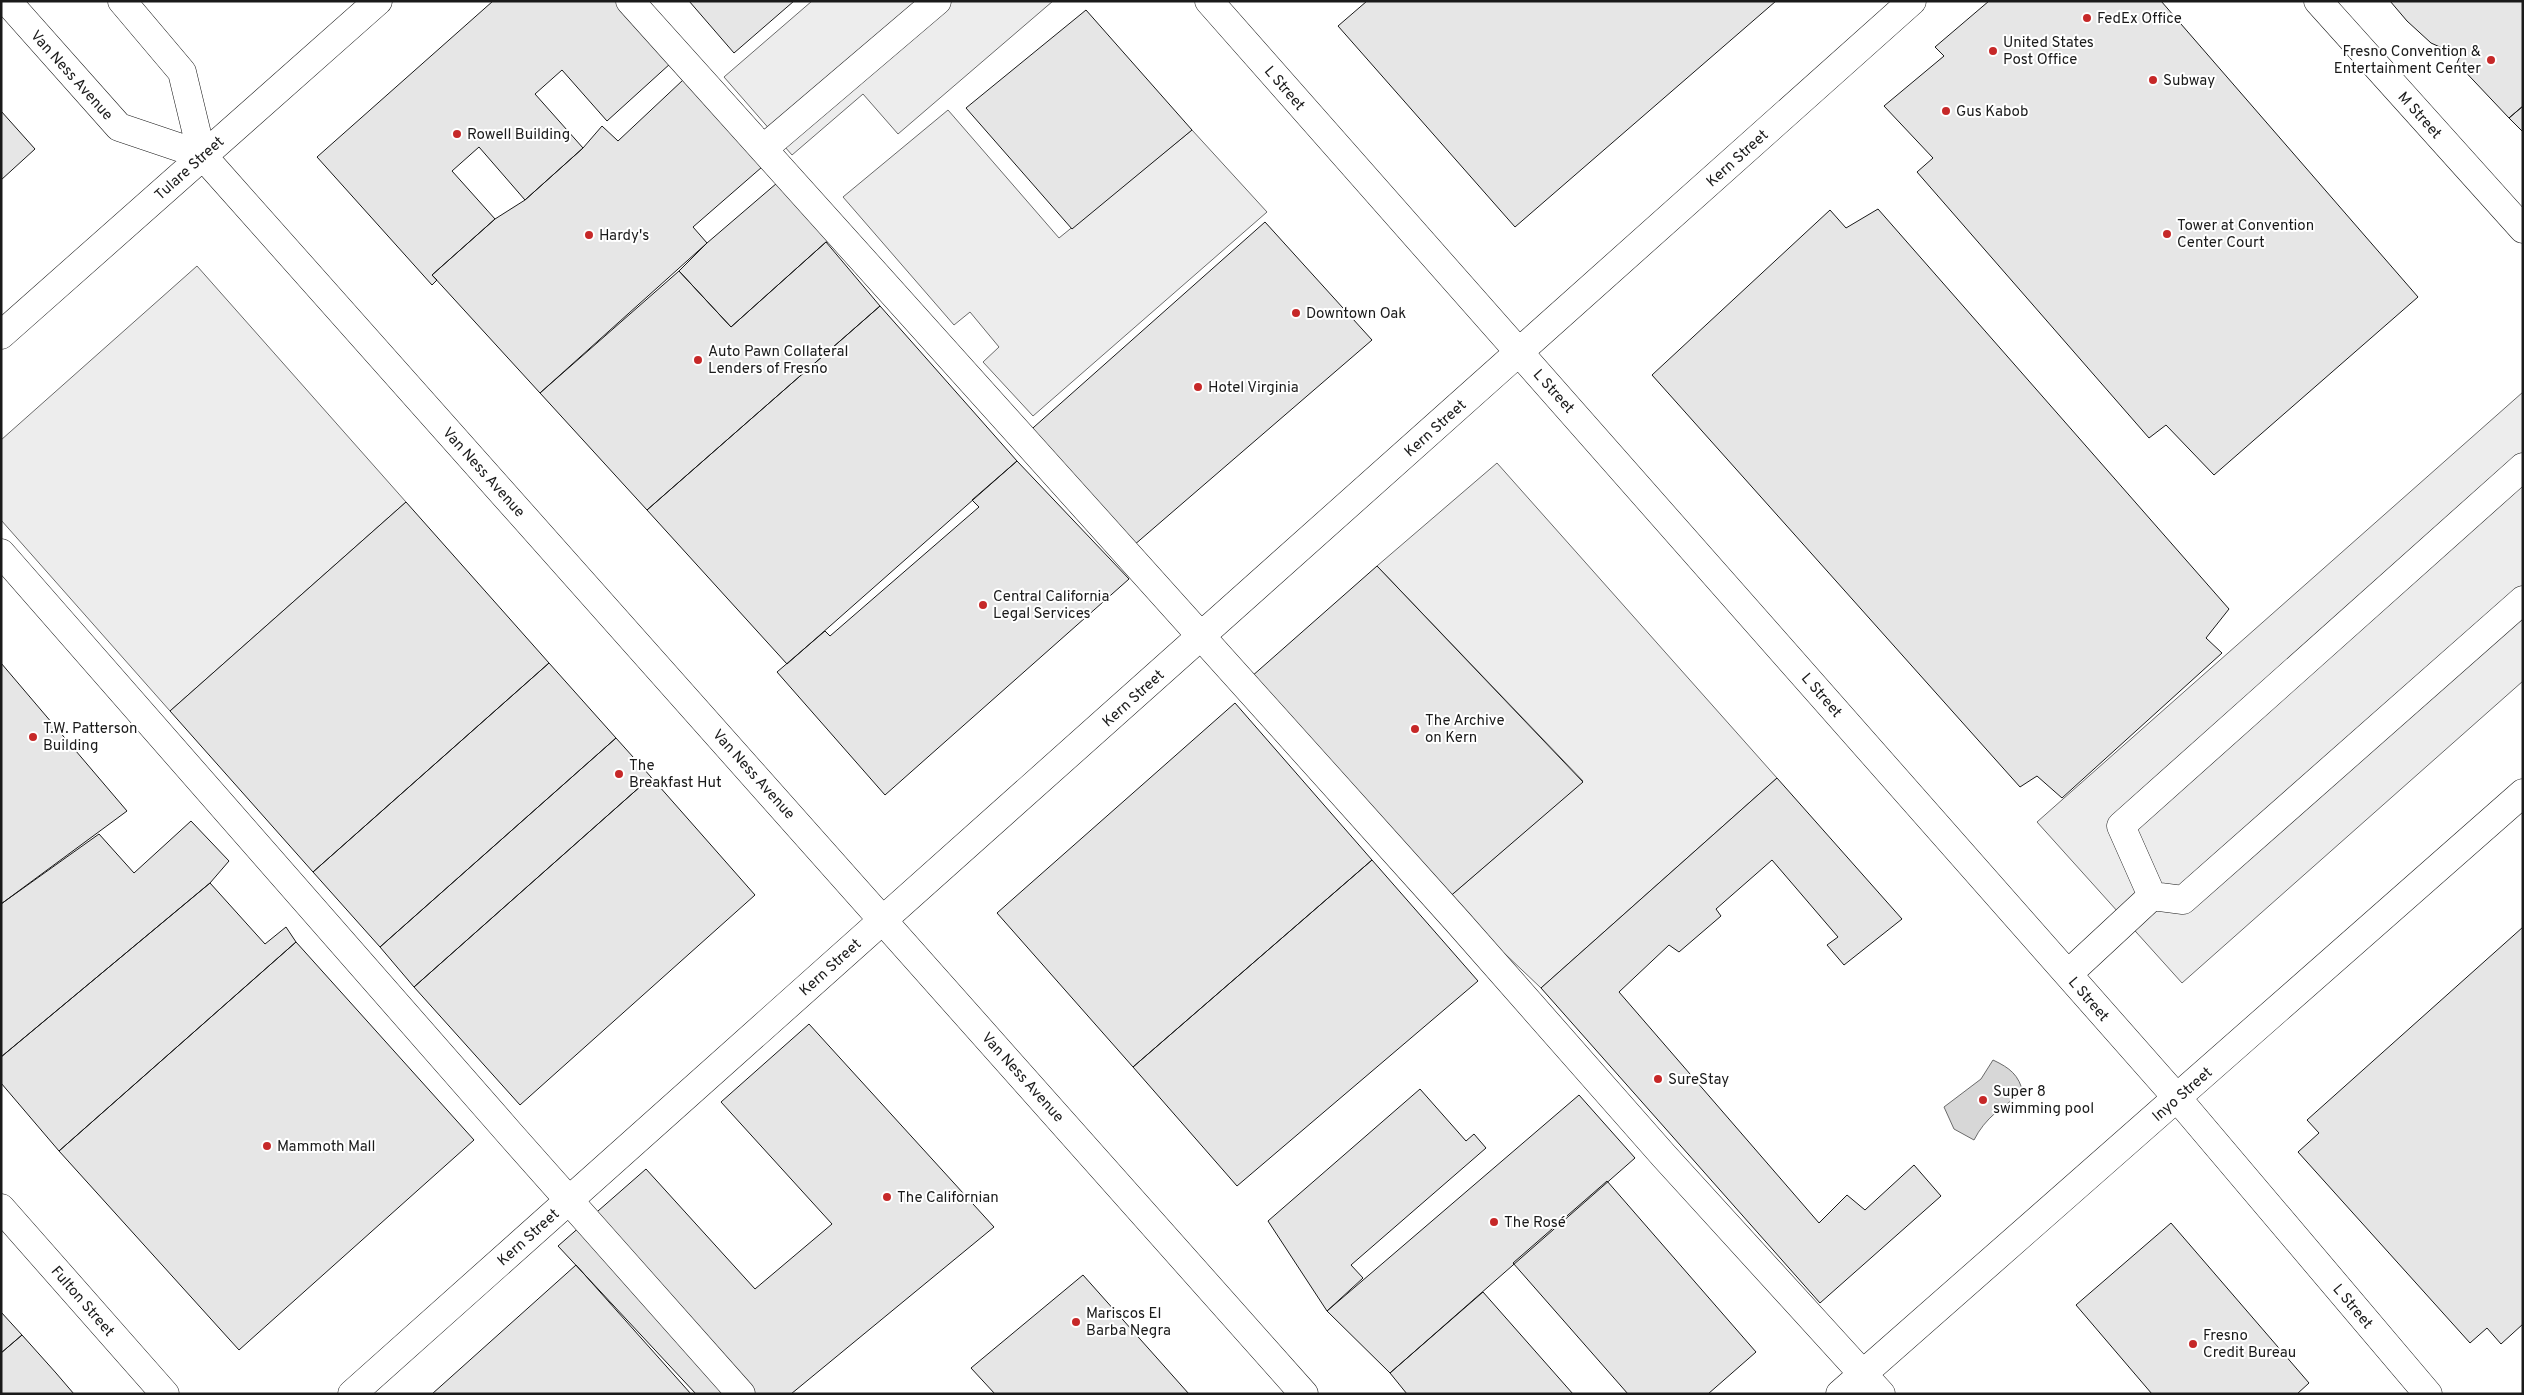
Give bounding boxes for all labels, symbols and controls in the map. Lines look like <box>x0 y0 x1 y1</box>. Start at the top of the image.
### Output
place label: FedEx Office <box>2097 10 2182 29</box>
marker: FedEx Office <box>2081 12 2093 24</box>
street label: Van Ness Avenue <box>26 27 116 125</box>
place label: United States Post Office <box>2003 34 2094 70</box>
place label: Fresno Convention & Entertainment Center <box>2334 43 2481 79</box>
marker: United States Post Office <box>1987 45 1999 57</box>
marker: Fresno Convention & Entertainment Center <box>2485 54 2497 66</box>
street label: L Street <box>1259 63 1308 115</box>
place label: Subway <box>2163 72 2215 91</box>
marker: Subway <box>2147 74 2159 86</box>
street label: M Street <box>2393 89 2445 143</box>
place label: Gus Kabob <box>1956 103 2028 122</box>
marker: Gus Kabob <box>1940 105 1952 117</box>
place label: Rowell Building <box>467 126 570 145</box>
street label: Kern Street <box>1703 126 1773 192</box>
marker: Rowell Building <box>451 128 463 140</box>
street label: Tulare Street <box>151 133 229 205</box>
place label: Tower at Convention Center Court <box>2177 217 2314 253</box>
place label: Hardy's <box>599 227 649 246</box>
marker: Tower at Convention Center Court <box>2161 228 2173 240</box>
marker: Hardy's <box>583 229 595 241</box>
place label: Downtown Oak <box>1306 305 1406 324</box>
marker: Downtown Oak <box>1290 307 1302 319</box>
place label: Auto Pawn Collateral Lenders of Fresno <box>708 343 848 379</box>
marker: Auto Pawn Collateral Lenders of Fresno <box>692 354 704 366</box>
street label: L Street <box>1528 366 1578 418</box>
place label: Hotel Virginia <box>1208 379 1299 398</box>
marker: Hotel Virginia <box>1192 381 1204 393</box>
street label: Kern Street <box>1401 396 1471 462</box>
street label: Van Ness Avenue <box>438 424 528 522</box>
place label: Central California Legal Services <box>993 588 1109 624</box>
marker: Central California Legal Services <box>977 599 989 611</box>
street label: Kern Street <box>1099 666 1169 732</box>
street label: L Street <box>1796 670 1845 722</box>
place label: The Archive on Kern <box>1425 712 1504 748</box>
place label: T.W. Patterson Building <box>43 720 137 756</box>
marker: The Archive on Kern <box>1409 723 1421 735</box>
street label: Van Ness Avenue <box>708 726 798 824</box>
marker: T.W. Patterson Building <box>27 731 39 743</box>
place label: The Breakfast Hut <box>629 757 722 793</box>
marker: The Breakfast Hut <box>613 768 625 780</box>
street label: Kern Street <box>796 935 866 1001</box>
street label: L Street <box>2063 974 2112 1026</box>
street label: Van Ness Avenue <box>977 1029 1067 1127</box>
street label: Inyo Street <box>2149 1064 2217 1126</box>
place label: SureStay <box>1668 1071 1729 1090</box>
marker: SureStay <box>1652 1073 1664 1085</box>
place label: Super 8 swimming pool <box>1993 1083 2094 1119</box>
marker: Super 8 swimming pool <box>1977 1094 1989 1106</box>
place label: Mammoth Mall <box>277 1138 375 1157</box>
marker: Mammoth Mall <box>261 1140 273 1152</box>
place label: The Californian <box>897 1189 999 1208</box>
marker: The Californian <box>881 1191 893 1203</box>
street label: Kern Street <box>494 1205 564 1271</box>
place label: The Rosé <box>1504 1214 1566 1233</box>
marker: The Rosé <box>1488 1216 1500 1228</box>
street label: Fulton Street <box>46 1263 118 1341</box>
street label: L Street <box>2328 1281 2376 1333</box>
place label: Mariscos El Barba Negra <box>1086 1305 1171 1341</box>
marker: Mariscos El Barba Negra <box>1070 1316 1082 1328</box>
place label: Fresno Credit Bureau <box>2203 1327 2296 1363</box>
marker: Fresno Credit Bureau <box>2187 1338 2199 1350</box>

